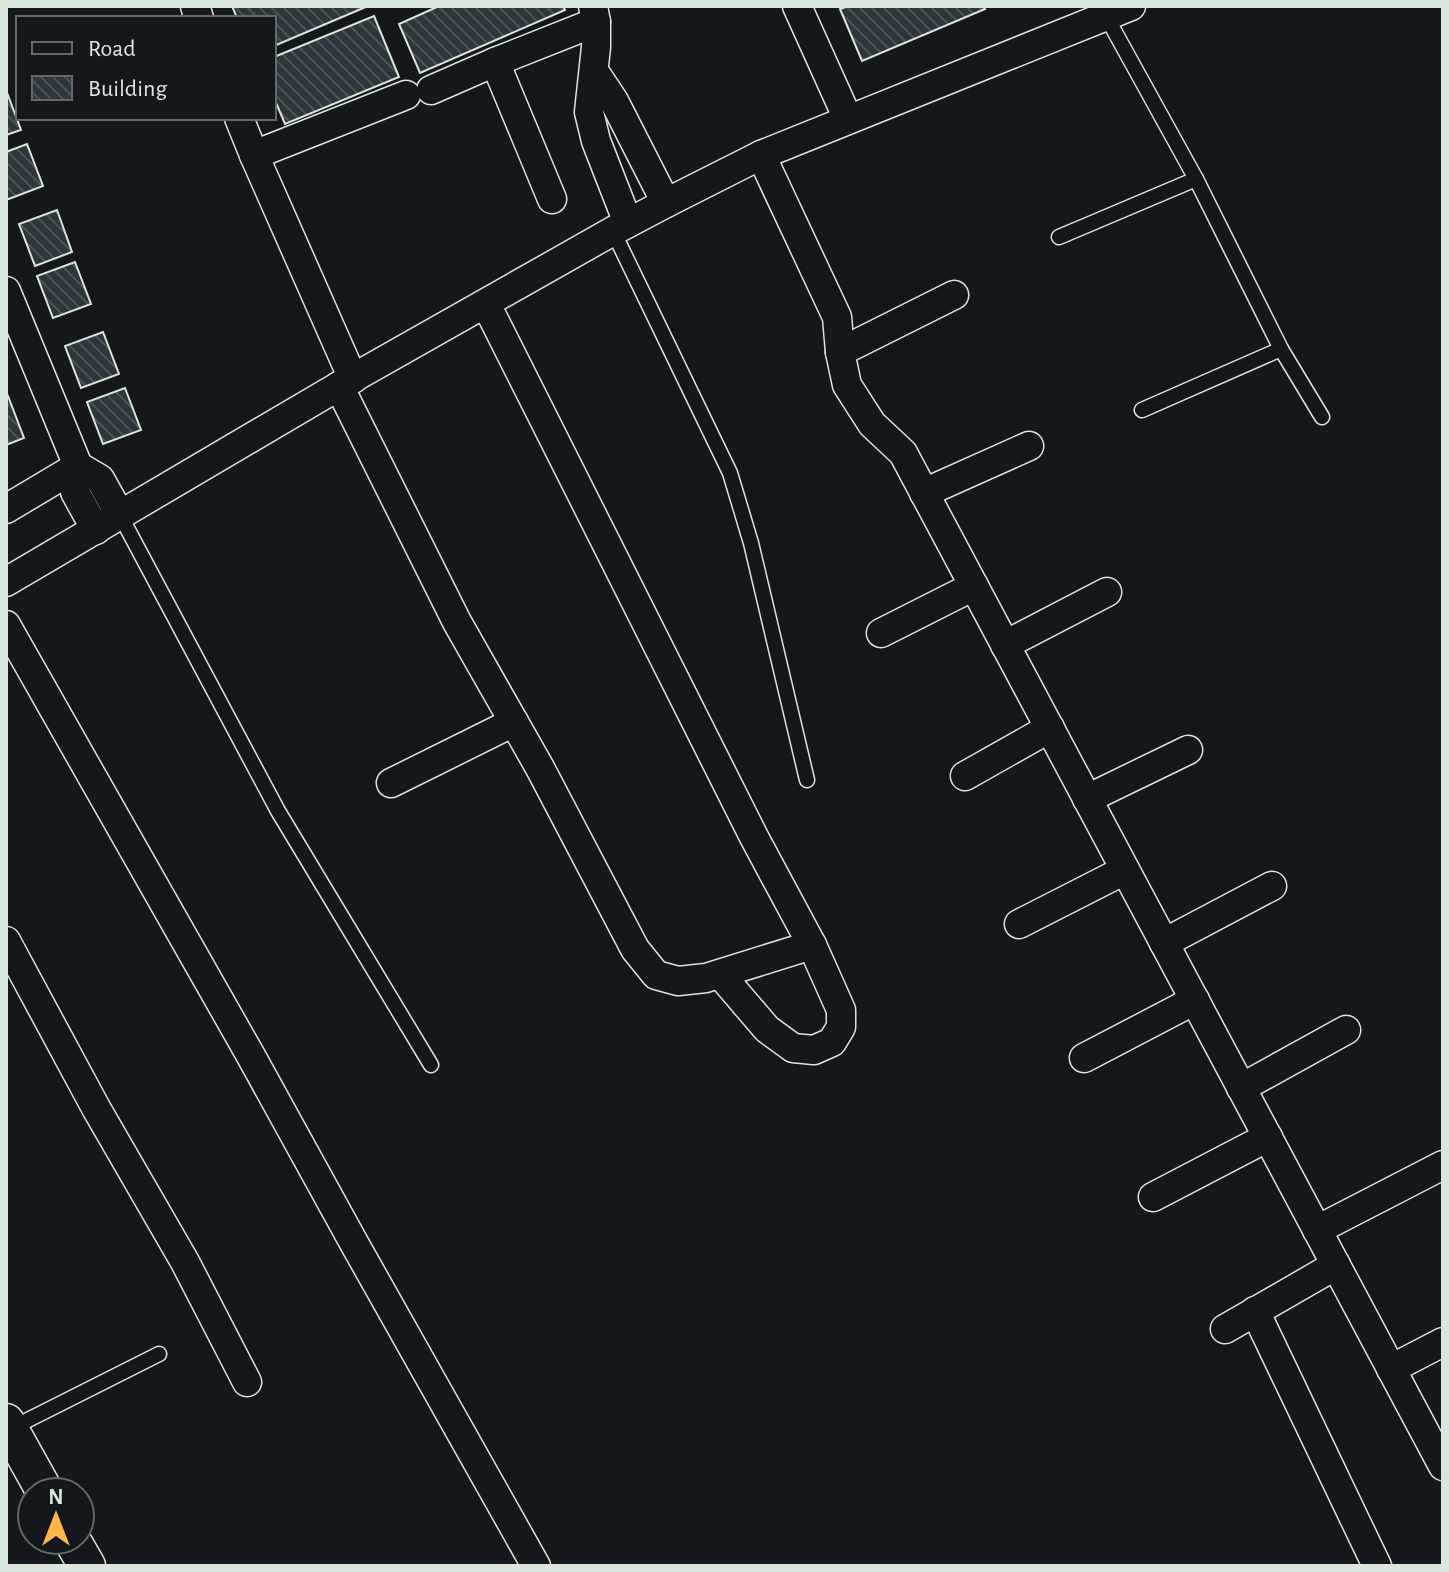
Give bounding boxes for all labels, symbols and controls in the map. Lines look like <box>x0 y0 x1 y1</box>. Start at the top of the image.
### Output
legend <box>16 16 276 120</box>
text: Road <box>88 37 136 61</box>
text: Building <box>88 77 167 101</box>
north arrow <box>16 1476 96 1556</box>
text: N <box>48 1486 64 1508</box>

